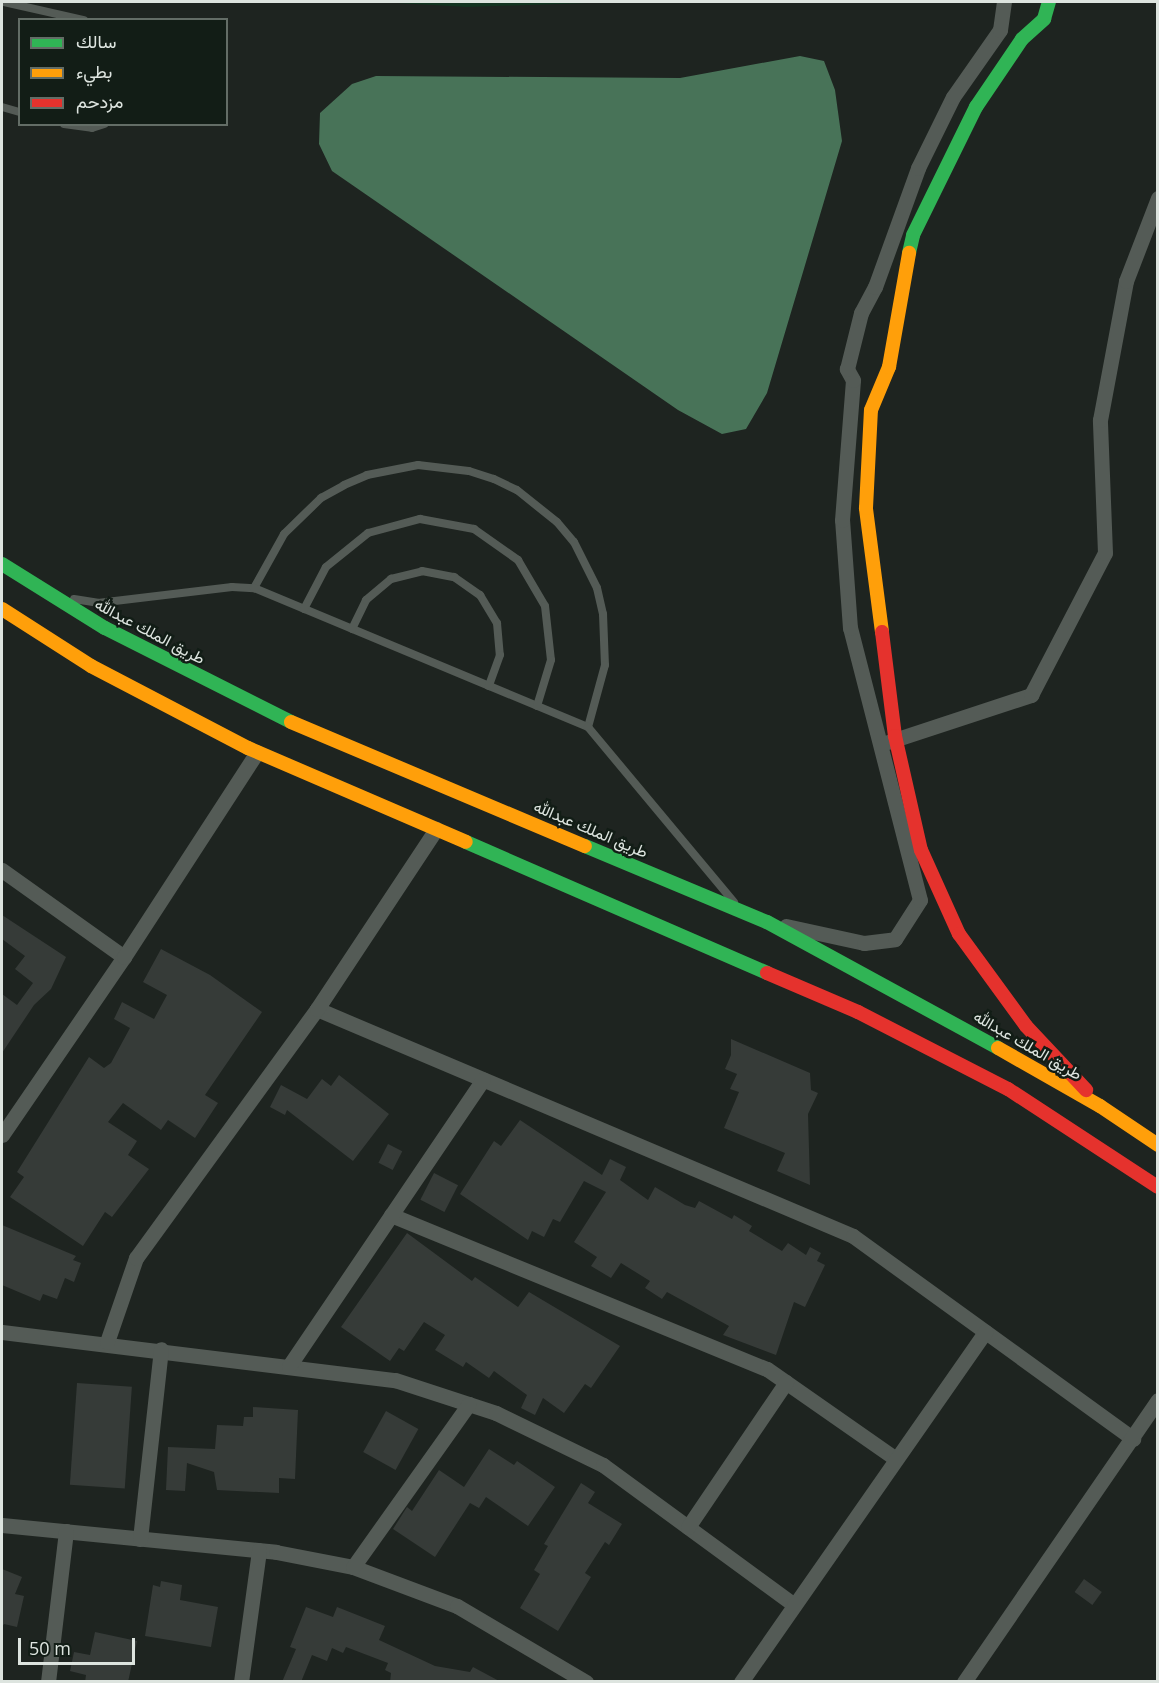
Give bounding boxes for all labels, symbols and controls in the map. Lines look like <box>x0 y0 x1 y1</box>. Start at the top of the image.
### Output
legend <box>18 18 228 126</box>
text: سالك <box>76 29 116 53</box>
text: بطيء <box>76 59 112 83</box>
text: مزدحم <box>76 89 123 113</box>
street label: طريق الملك عبدالله <box>92 594 208 668</box>
street label: طريق الملك عبدالله <box>531 796 651 862</box>
street label: طريق الملك عبدالله <box>970 1006 1086 1084</box>
scale bar <box>21 1626 138 1664</box>
text: 50 m <box>29 1636 71 1660</box>

